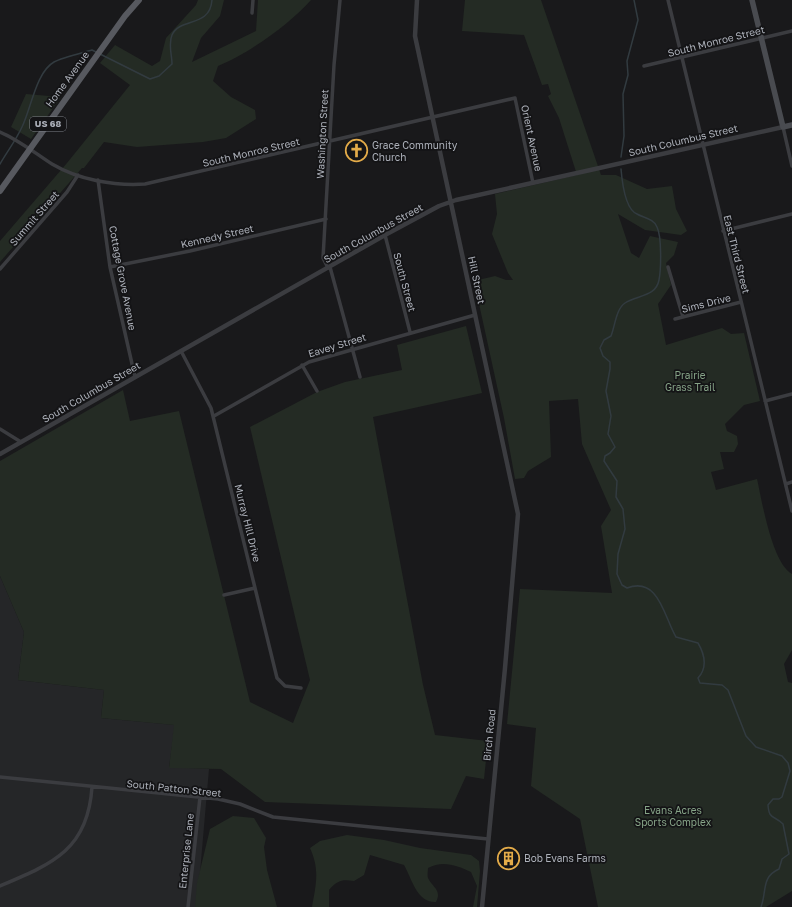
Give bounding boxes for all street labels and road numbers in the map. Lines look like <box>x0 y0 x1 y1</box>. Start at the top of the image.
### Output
street label: South Monroe Street <box>666 23 766 59</box>
street label: Home Avenue <box>43 49 91 109</box>
street label: Washington Street <box>314 89 330 179</box>
street label: Orient Avenue <box>519 104 545 173</box>
road number: US 68 <box>30 117 66 131</box>
street label: South Columbus Street <box>627 122 739 158</box>
street label: South Monroe Street <box>201 135 301 169</box>
street label: Summit Street <box>7 188 61 248</box>
street label: South Columbus Street <box>321 201 425 265</box>
street label: East Third Street <box>721 213 753 295</box>
street label: Kennedy Street <box>179 222 255 250</box>
street label: Cottage Grove Avenue <box>107 225 139 332</box>
street label: South Street <box>391 251 419 313</box>
street label: Hill Street <box>466 255 488 305</box>
street label: Sims Drive <box>680 291 732 315</box>
street label: Eavey Street <box>306 330 368 360</box>
street label: South Columbus Street <box>40 359 142 425</box>
street label: Murray Hill Drive <box>233 483 264 563</box>
street label: Birch Road <box>480 709 498 761</box>
street label: South Patton Street <box>126 777 222 799</box>
street label: Enterprise Lane <box>176 813 196 889</box>

